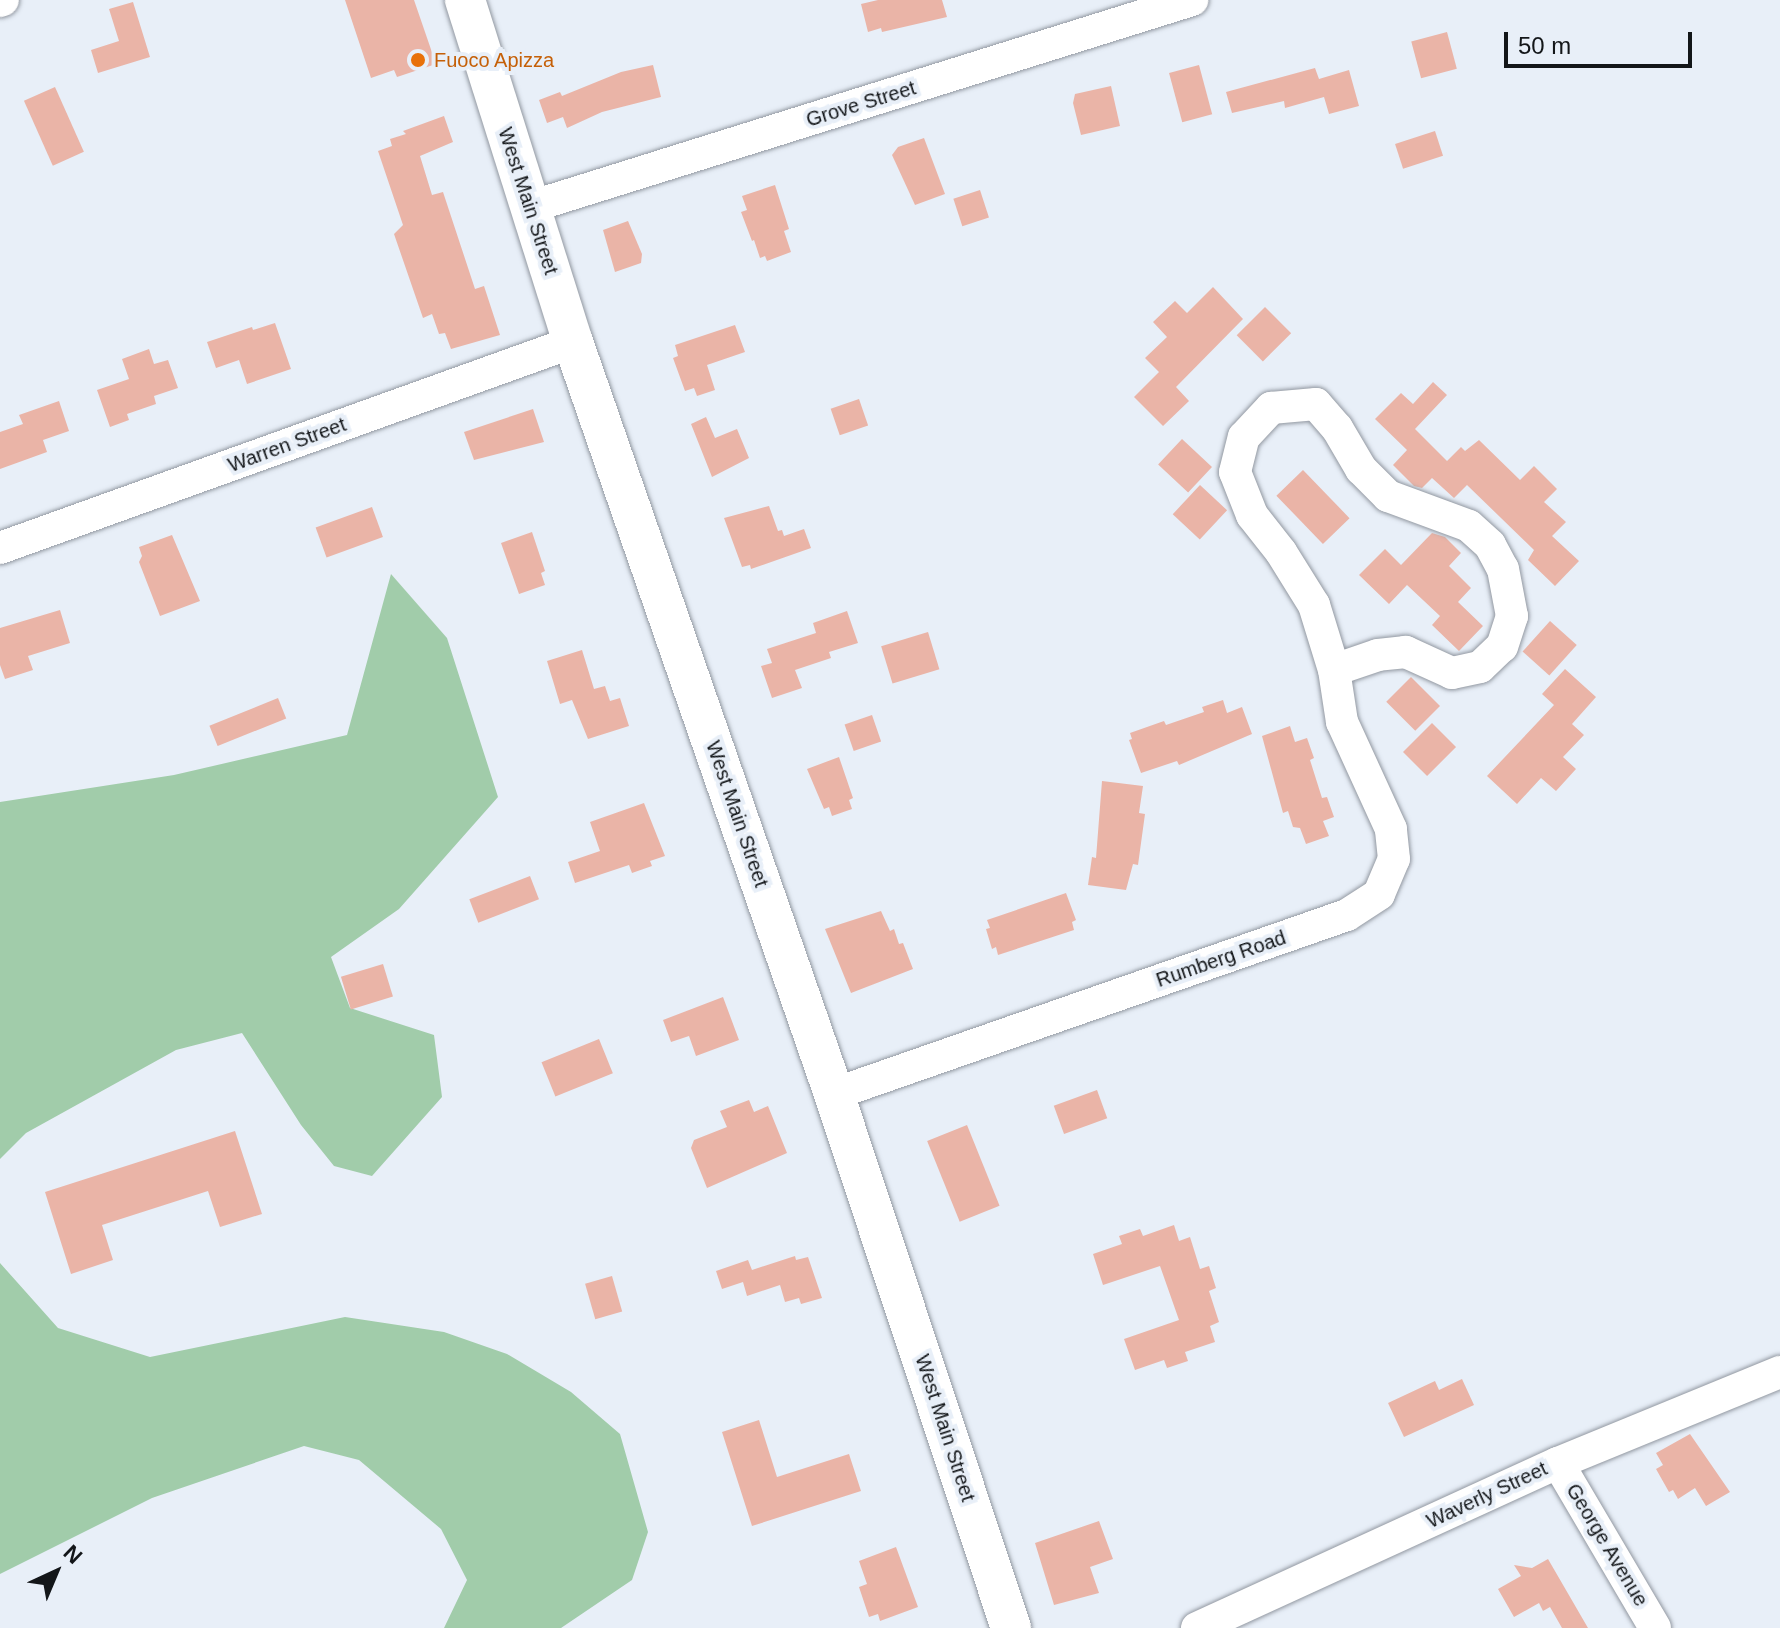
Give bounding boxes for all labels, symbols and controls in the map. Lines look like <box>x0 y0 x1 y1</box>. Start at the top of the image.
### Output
scale bar <box>1508 16 1696 66</box>
text: 50 m <box>1518 32 1571 59</box>
place label: Fuoco Apizza <box>434 48 555 72</box>
marker: Fuoco Apizza <box>409 51 427 69</box>
street label: Grove Street <box>803 76 919 132</box>
street label: West Main Street <box>493 125 563 277</box>
street label: Warren Street <box>225 413 349 477</box>
street label: West Main Street <box>701 738 773 890</box>
street label: Rumberg Road <box>1153 926 1289 992</box>
street label: West Main Street <box>910 1352 980 1504</box>
street label: Waverly Street <box>1423 1457 1551 1533</box>
street label: George Avenue <box>1561 1479 1653 1611</box>
north arrow <box>16 1532 96 1612</box>
text: N <box>59 1540 87 1569</box>

